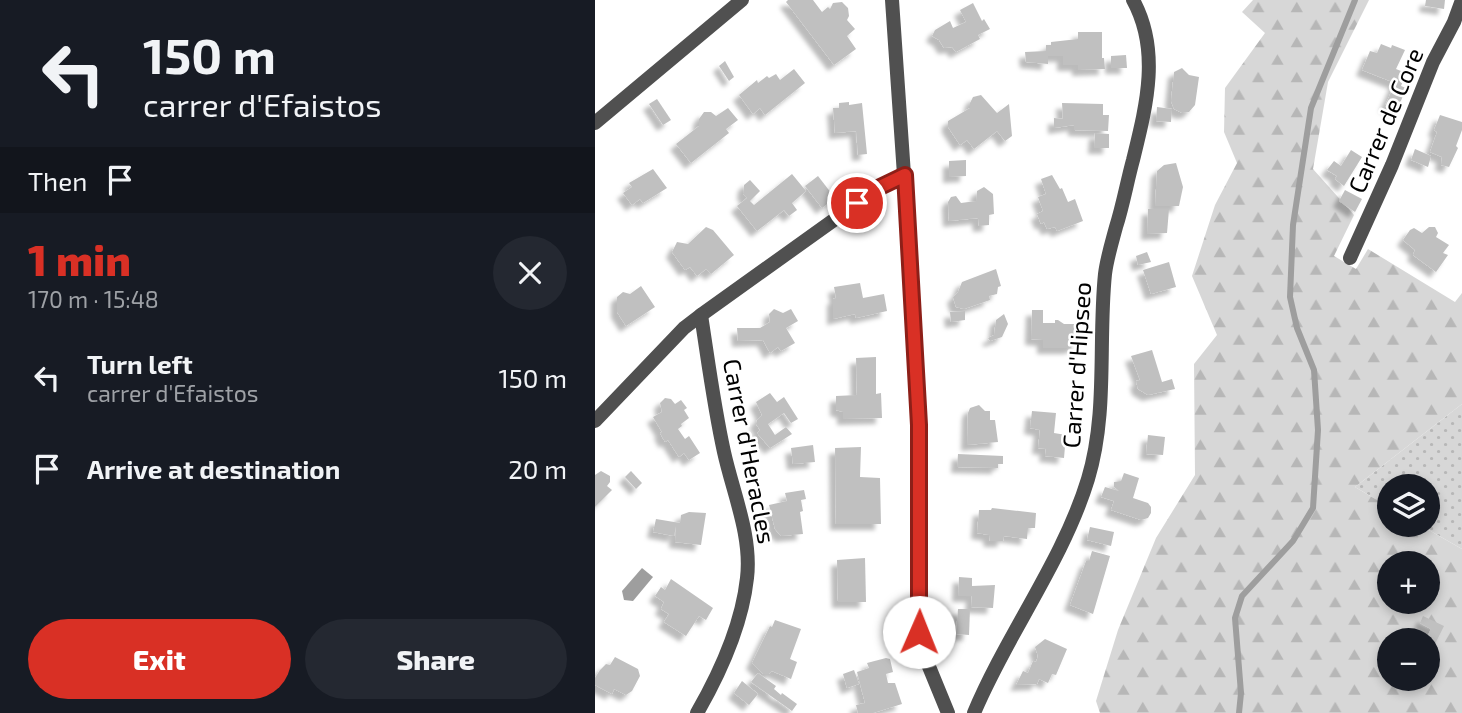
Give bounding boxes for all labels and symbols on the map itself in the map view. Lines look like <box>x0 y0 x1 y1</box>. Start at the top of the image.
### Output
street label: Carrer de Core <box>1341 43 1429 197</box>
pin <box>827 173 887 233</box>
street label: Carrer d'Hipseo <box>1056 281 1096 449</box>
street label: Carrer d'Heracles <box>718 356 782 546</box>
position arrow <box>882 595 956 669</box>

